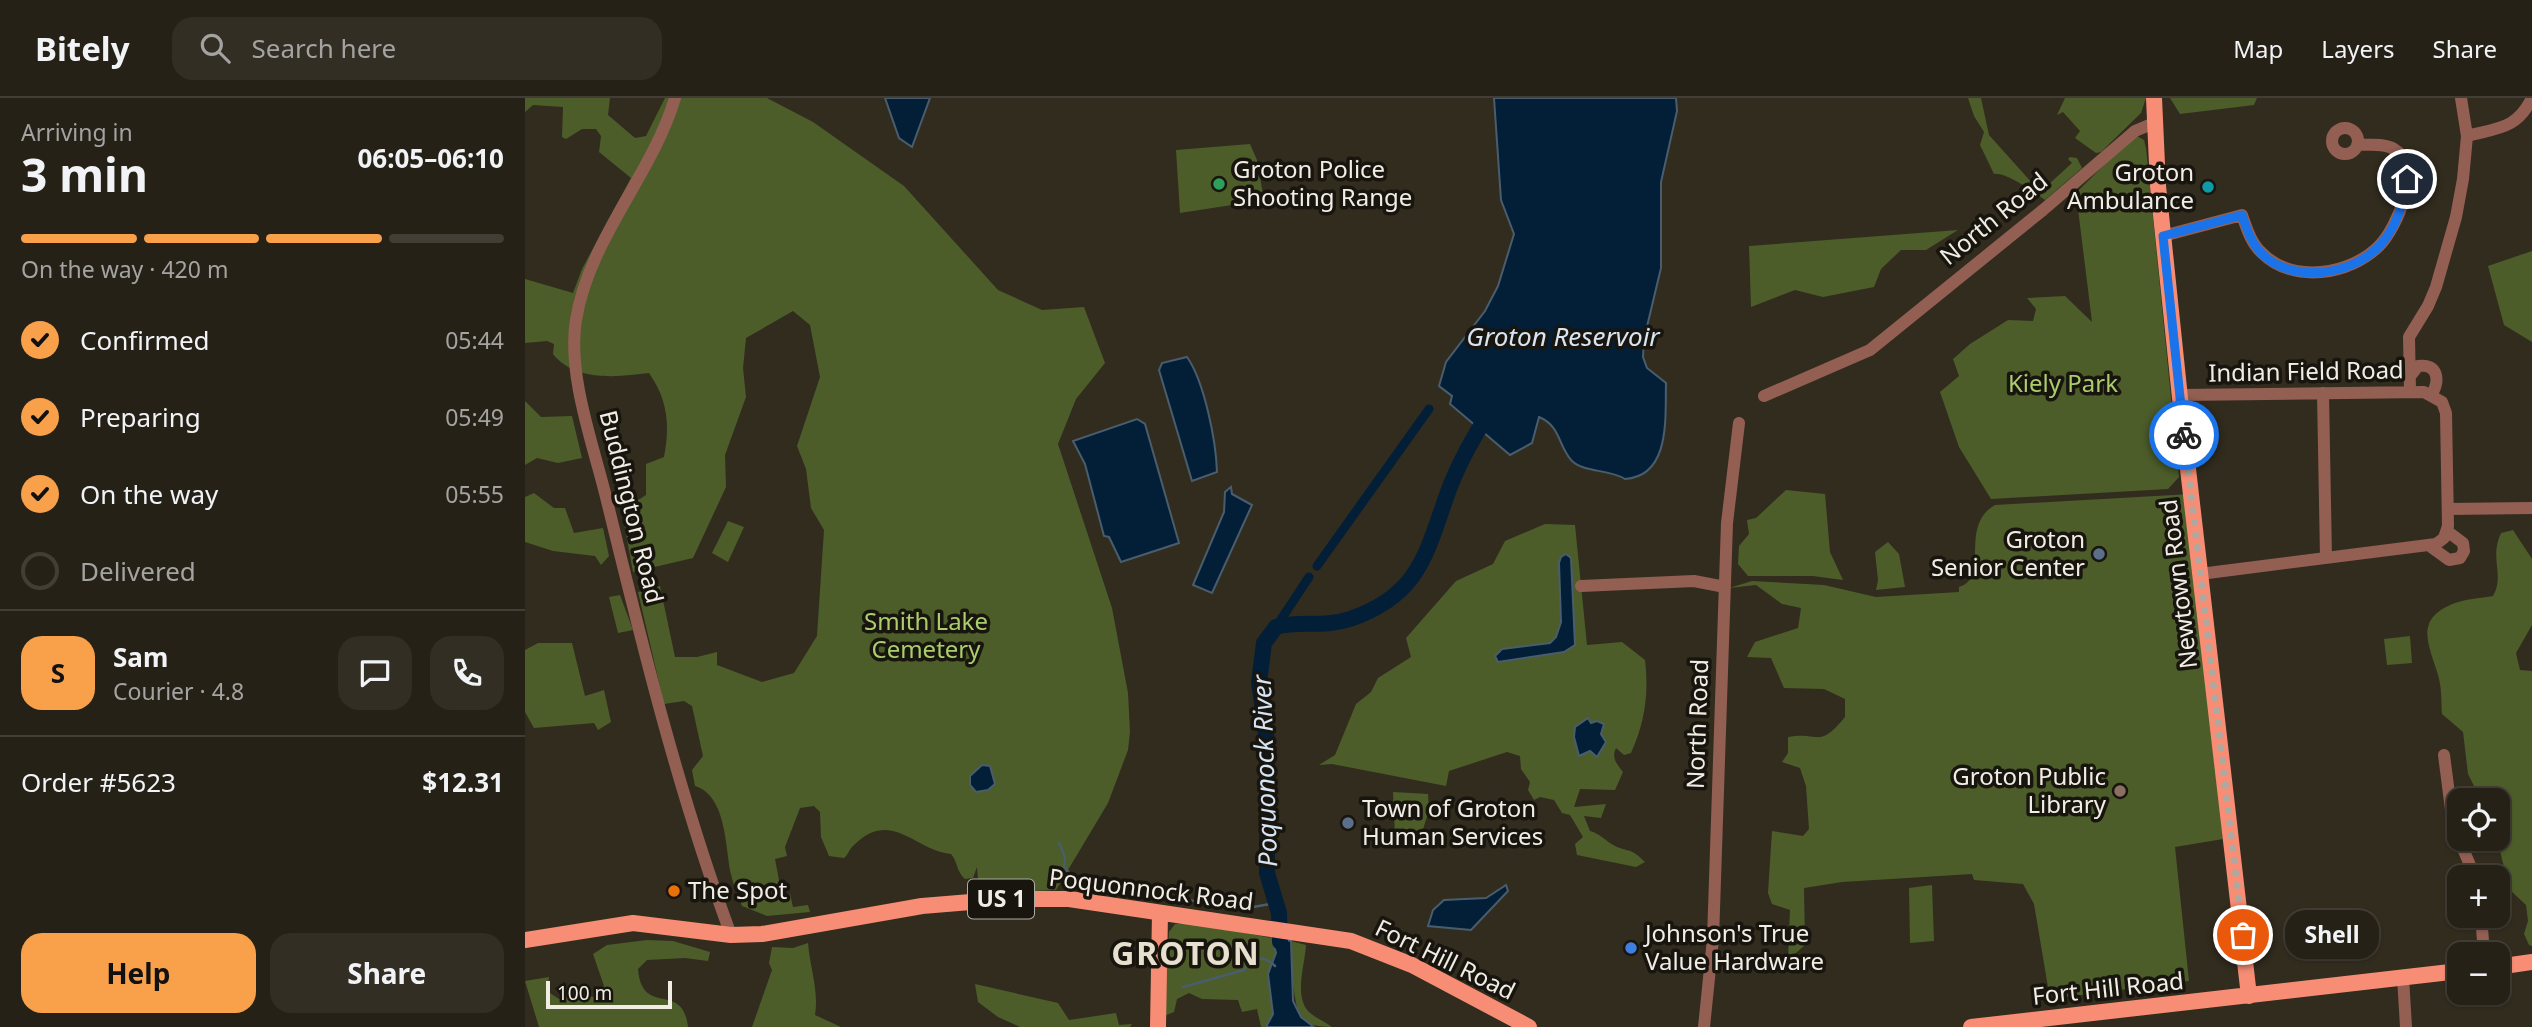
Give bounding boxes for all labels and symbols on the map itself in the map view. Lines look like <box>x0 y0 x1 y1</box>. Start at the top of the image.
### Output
pin <box>2377 149 2437 209</box>
place label: Groton Police Shooting Range <box>1233 152 1412 213</box>
place label: Groton Ambulance <box>2067 155 2194 216</box>
street label: North Road <box>1932 164 2054 272</box>
marker: Groton Police Shooting Range <box>1211 176 1227 192</box>
marker: Groton Ambulance <box>2200 179 2216 195</box>
water label: Groton Reservoir <box>1466 318 1661 354</box>
street label: Indian Field Road <box>2208 352 2404 389</box>
park label: Kiely Park <box>2008 366 2118 399</box>
courier <box>2149 400 2219 470</box>
street label: Buddington Road <box>593 407 672 607</box>
street label: Newtown Road <box>2151 498 2204 671</box>
place label: Groton Senior Center <box>1931 522 2085 583</box>
marker: Groton Senior Center <box>2091 546 2107 562</box>
park label: Smith Lake Cemetery <box>864 604 988 665</box>
street label: North Road <box>1678 658 1715 790</box>
water label: Poquonock River <box>1243 673 1285 868</box>
place label: Groton Public Library <box>1952 759 2107 820</box>
marker: Groton Public Library <box>2112 783 2128 799</box>
place label: Town of Groton Human Services <box>1362 791 1543 852</box>
marker: Town of Groton Human Services <box>1340 815 1356 831</box>
street label: Poquonnock Road <box>1047 860 1255 917</box>
place label: The Spot <box>688 873 787 906</box>
road number: US 1 <box>968 880 1034 918</box>
marker: The Spot <box>666 883 682 899</box>
pin <box>2213 905 2273 965</box>
street label: Fort Hill Road <box>1370 910 1521 1007</box>
callout: Shell <box>2285 910 2379 960</box>
place label: Johnson's True Value Hardware <box>1643 916 1824 977</box>
district label: GROTON <box>1111 931 1261 974</box>
marker: Johnson's True Value Hardware <box>1623 940 1639 956</box>
street label: Fort Hill Road <box>2030 963 2185 1012</box>
scale bar <box>546 978 672 1010</box>

